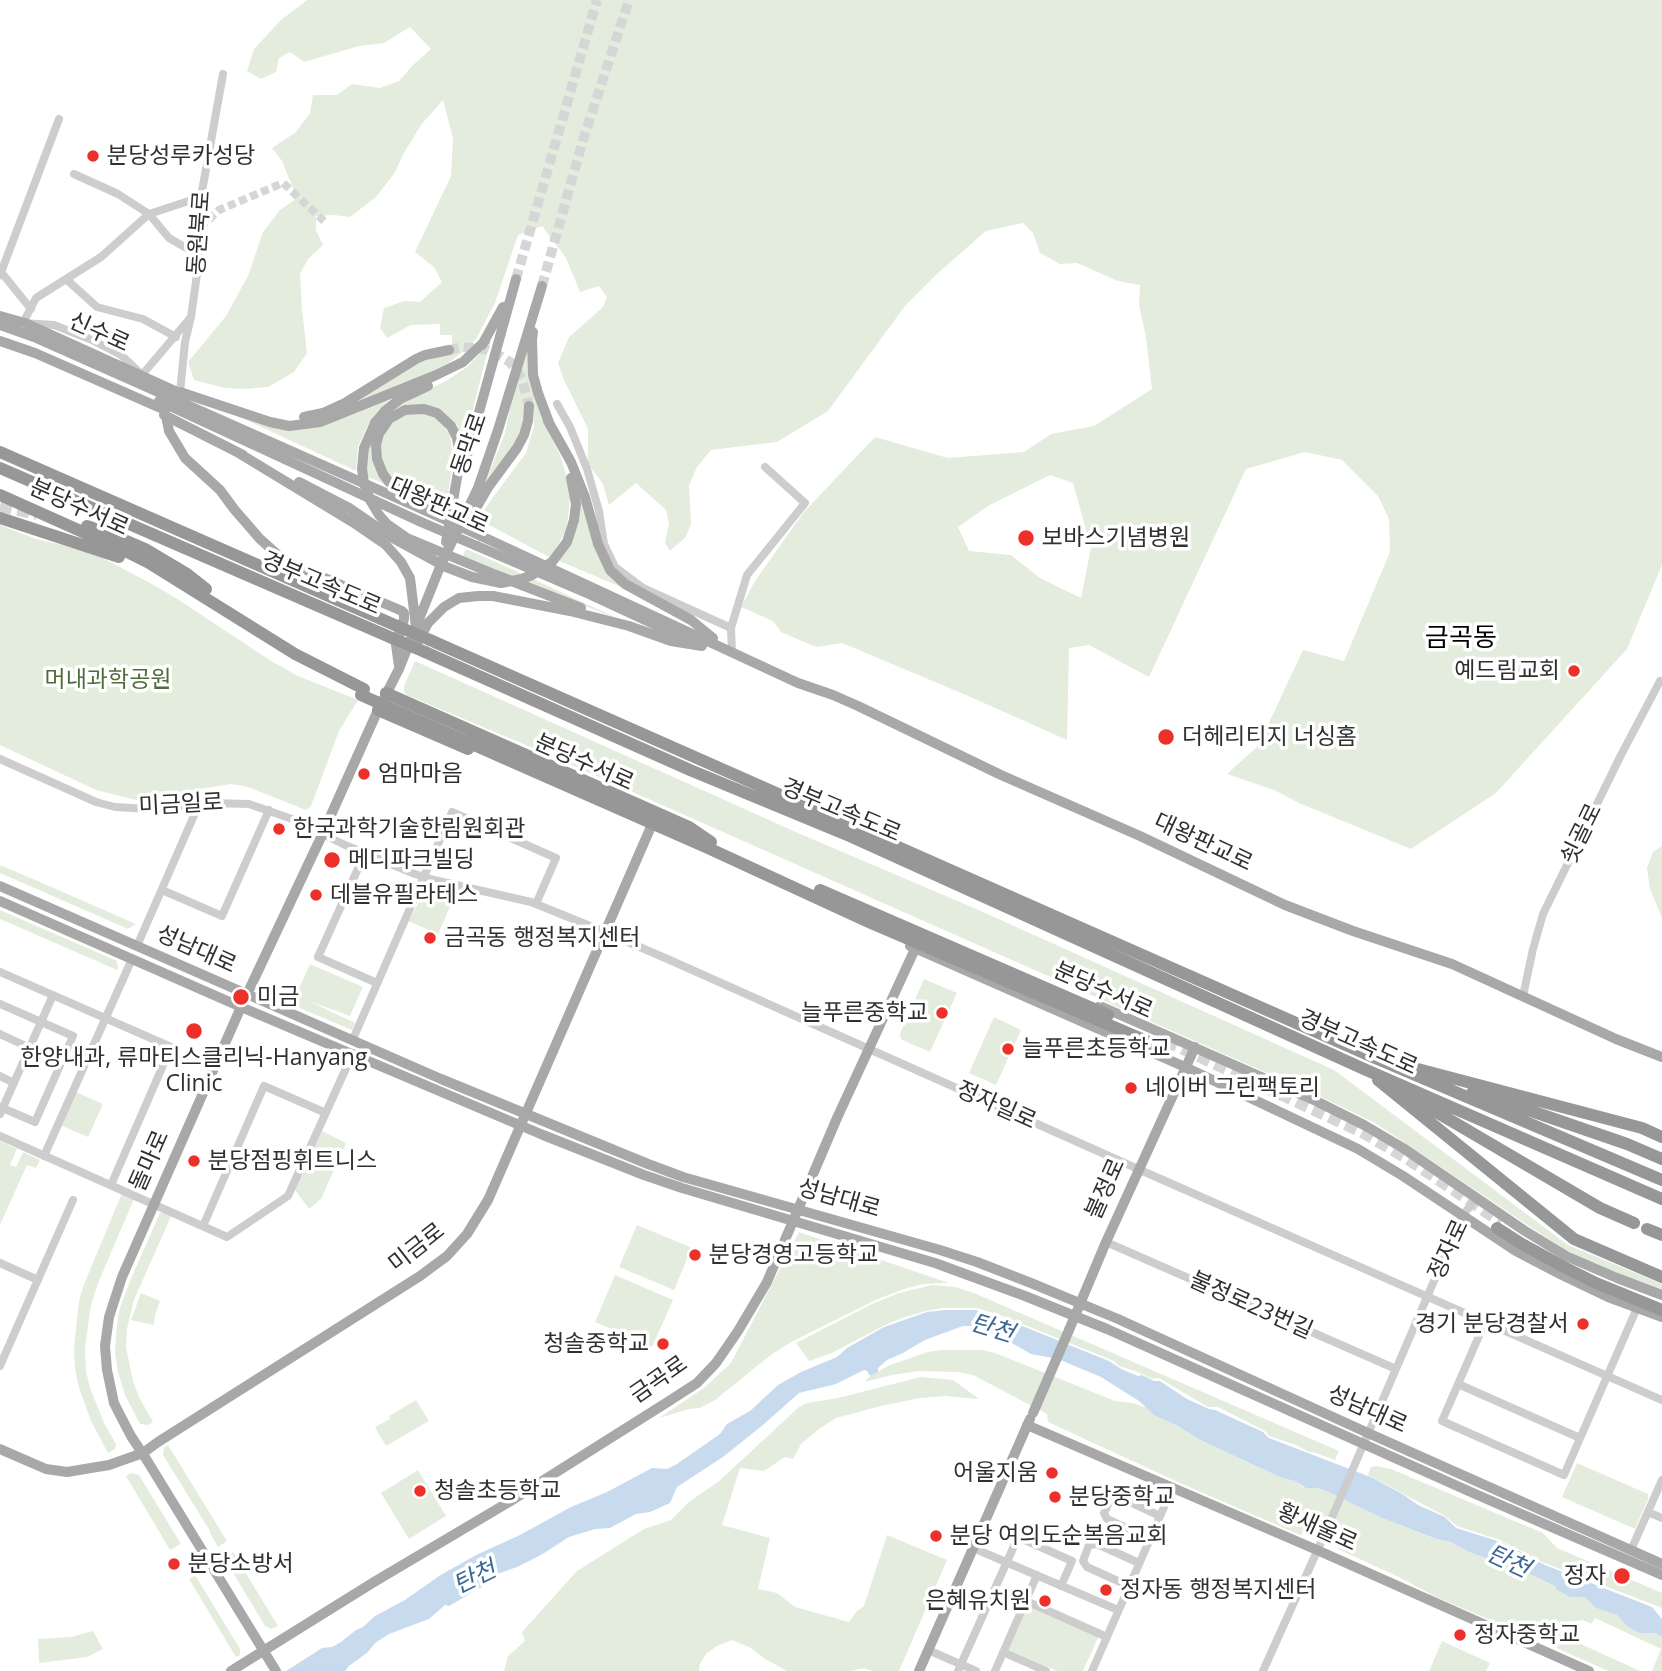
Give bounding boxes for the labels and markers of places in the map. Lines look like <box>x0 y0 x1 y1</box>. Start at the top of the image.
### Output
place label: 분당성루카성당 <box>107 142 255 170</box>
marker: 분당성루카성당 <box>85 148 101 164</box>
place label: 보바스기념병원 <box>1042 524 1190 552</box>
marker: 보바스기념병원 <box>1016 528 1036 548</box>
place label: 예드림교회 <box>1454 657 1560 685</box>
marker: 예드림교회 <box>1566 663 1582 679</box>
place label: 더헤리티지 너싱홈 <box>1182 723 1357 751</box>
marker: 더헤리티지 너싱홈 <box>1156 727 1176 747</box>
place label: 엄마마음 <box>378 760 463 788</box>
marker: 엄마마음 <box>356 766 372 782</box>
place label: 한국과학기술한림원회관 <box>293 815 526 843</box>
marker: 한국과학기술한림원회관 <box>271 821 287 837</box>
place label: 메디파크빌딩 <box>348 846 475 874</box>
marker: 메디파크빌딩 <box>322 850 342 870</box>
place label: 데블유필라테스 <box>330 881 478 909</box>
marker: 데블유필라테스 <box>308 887 324 903</box>
place label: 금곡동 행정복지센터 <box>444 924 640 952</box>
marker: 금곡동 행정복지센터 <box>422 930 438 946</box>
place label: 미금 <box>257 983 299 1011</box>
marker: 미금 <box>231 987 251 1007</box>
place label: 늘푸른중학교 <box>801 999 928 1027</box>
marker: 늘푸른중학교 <box>934 1005 950 1021</box>
marker: 한양내과, 류마티스클리닉-Hanyang Clinic <box>184 1021 204 1041</box>
place label: 늘푸른초등학교 <box>1022 1035 1170 1063</box>
marker: 늘푸른초등학교 <box>1000 1041 1016 1057</box>
place label: 한양내과, 류마티스클리닉-Hanyang Clinic <box>21 1044 367 1098</box>
place label: 네이버 그린팩토리 <box>1145 1074 1320 1102</box>
marker: 네이버 그린팩토리 <box>1123 1080 1139 1096</box>
place label: 분당점핑휘트니스 <box>208 1147 377 1175</box>
marker: 분당점핑휘트니스 <box>186 1153 202 1169</box>
place label: 분당경영고등학교 <box>709 1241 878 1269</box>
marker: 분당경영고등학교 <box>687 1247 703 1263</box>
place label: 경기 분당경찰서 <box>1415 1310 1569 1338</box>
marker: 경기 분당경찰서 <box>1575 1316 1591 1332</box>
place label: 청솔중학교 <box>543 1330 649 1358</box>
marker: 청솔중학교 <box>655 1336 671 1352</box>
place label: 어울지움 <box>953 1459 1038 1487</box>
marker: 어울지움 <box>1044 1465 1060 1481</box>
place label: 청솔초등학교 <box>434 1477 561 1505</box>
marker: 청솔초등학교 <box>412 1483 428 1499</box>
place label: 분당중학교 <box>1069 1483 1175 1511</box>
marker: 분당중학교 <box>1047 1489 1063 1505</box>
place label: 분당 여의도순복음교회 <box>950 1522 1168 1550</box>
marker: 분당 여의도순복음교회 <box>928 1528 944 1544</box>
place label: 분당소방서 <box>188 1550 294 1578</box>
marker: 분당소방서 <box>166 1556 182 1572</box>
place label: 정자 <box>1564 1562 1606 1590</box>
marker: 정자 <box>1612 1566 1632 1586</box>
place label: 정자동 행정복지센터 <box>1120 1576 1316 1604</box>
marker: 정자동 행정복지센터 <box>1098 1582 1114 1598</box>
place label: 은혜유치원 <box>925 1587 1031 1615</box>
marker: 은혜유치원 <box>1037 1593 1053 1609</box>
place label: 정자중학교 <box>1474 1621 1580 1649</box>
marker: 정자중학교 <box>1452 1627 1468 1643</box>

